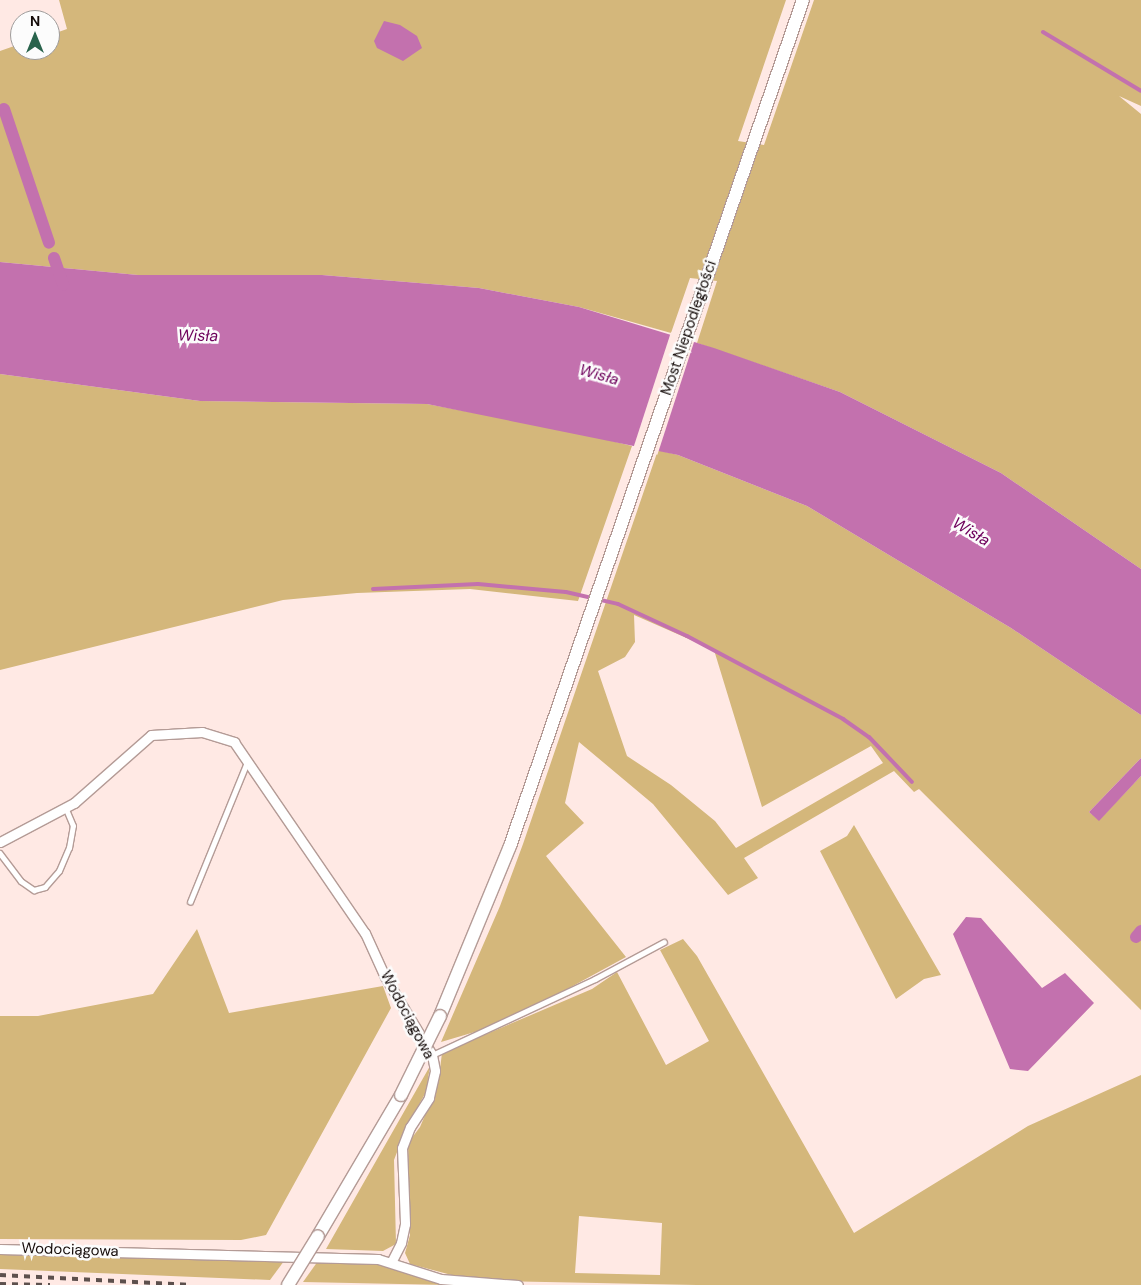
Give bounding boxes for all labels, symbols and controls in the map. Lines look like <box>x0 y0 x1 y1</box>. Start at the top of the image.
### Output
north arrow <box>10 10 60 60</box>
text: N <box>30 12 40 30</box>
street label: Most Niepodległości <box>657 258 721 398</box>
water label: Wisła <box>178 326 218 346</box>
water label: Wisła <box>577 360 621 390</box>
water label: Wisła <box>949 513 993 551</box>
street label: Wodociągowa <box>376 968 438 1062</box>
street label: Wodociągowa <box>21 1239 119 1261</box>

